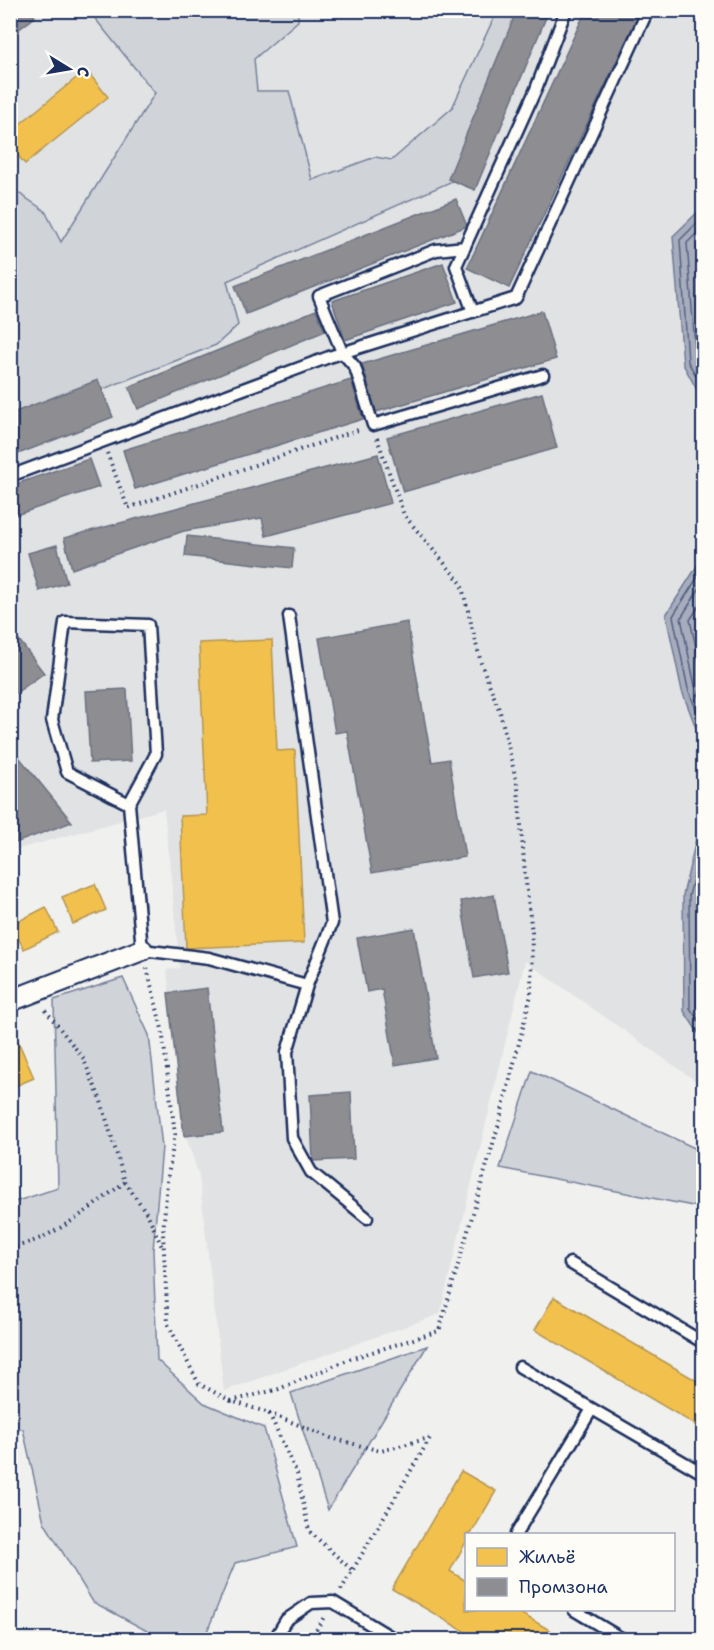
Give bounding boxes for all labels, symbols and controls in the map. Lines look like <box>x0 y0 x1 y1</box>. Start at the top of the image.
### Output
north arrow <box>39 39 99 99</box>
text: С <box>72 65 94 79</box>
legend <box>465 1533 675 1611</box>
text: Жильё <box>519 1545 576 1569</box>
text: Промзона <box>519 1575 608 1599</box>

